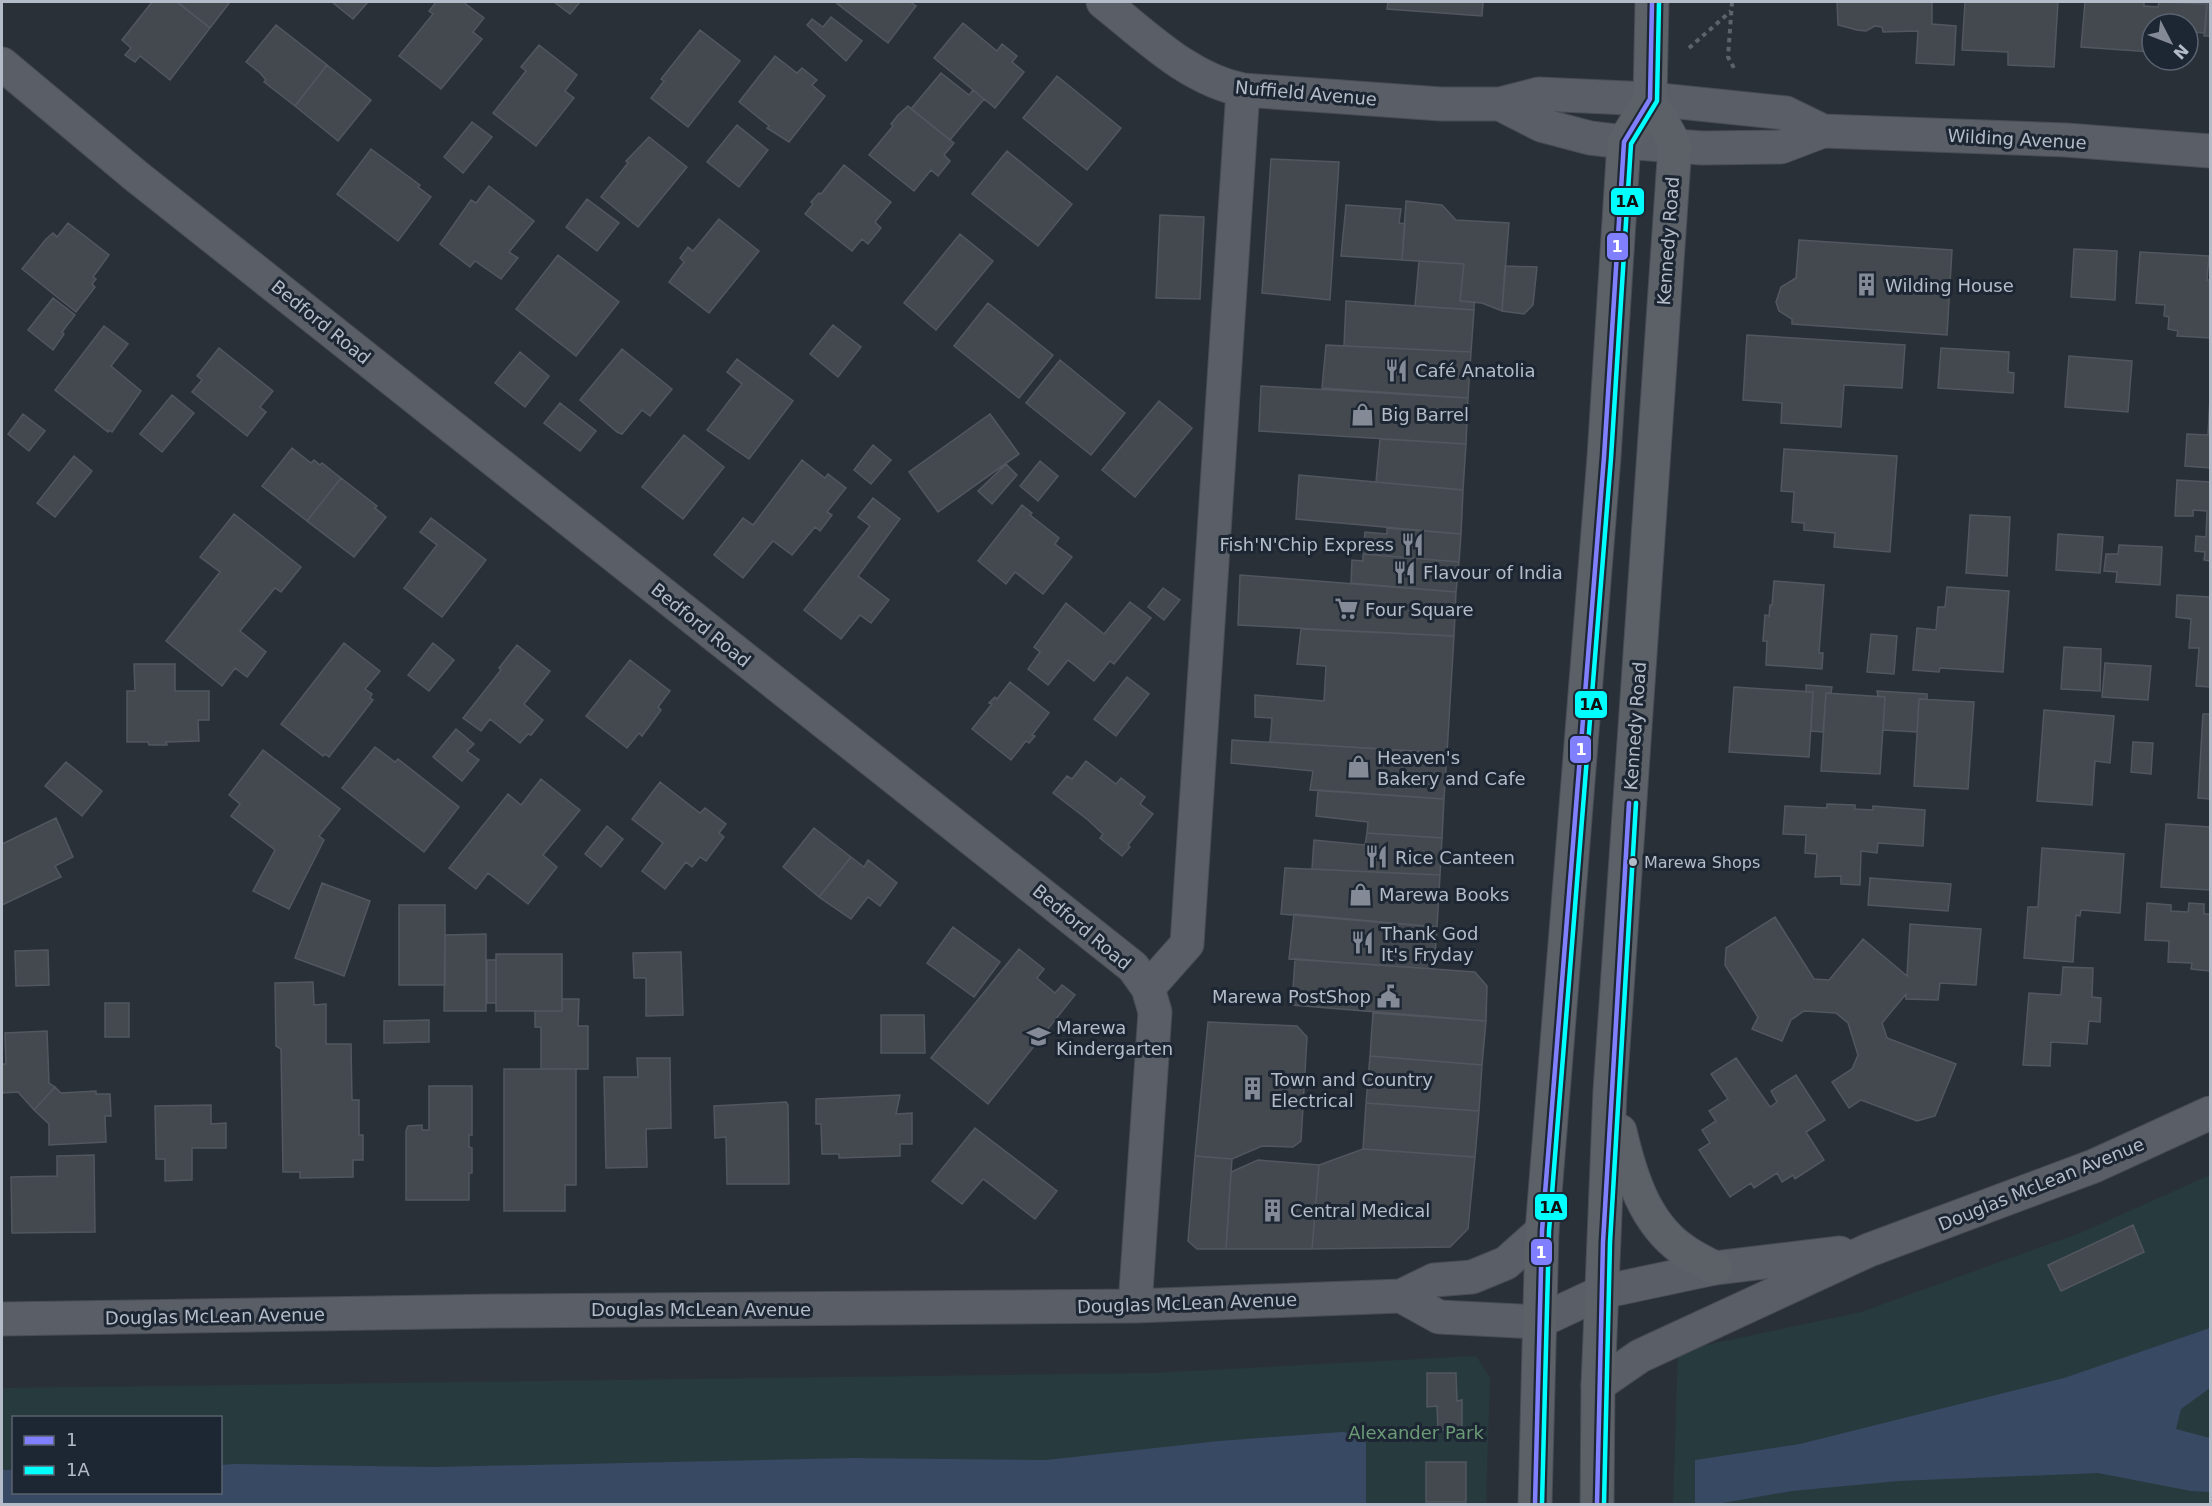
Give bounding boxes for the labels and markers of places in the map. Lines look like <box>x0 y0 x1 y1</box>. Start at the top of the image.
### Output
building icon: Wilding House <box>1854 272 1880 298</box>
place label: Wilding House <box>1885 275 2014 296</box>
restaurant icon: Café Anatolia <box>1384 357 1410 383</box>
place label: Café Anatolia <box>1415 360 1536 381</box>
shop icon: Big Barrel <box>1350 401 1376 427</box>
place label: Big Barrel <box>1381 404 1469 425</box>
restaurant icon: Fish'N'Chip Express <box>1399 531 1425 557</box>
place label: Fish'N'Chip Express <box>1219 534 1394 555</box>
restaurant icon: Flavour of India <box>1392 559 1418 585</box>
place label: Flavour of India <box>1423 562 1563 583</box>
supermarket icon: Four Square <box>1334 596 1360 622</box>
place label: Four Square <box>1365 599 1474 620</box>
place label: Heaven's Bakery and Cafe <box>1377 747 1526 789</box>
shop icon: Heaven's Bakery and Cafe <box>1346 754 1372 780</box>
restaurant icon: Rice Canteen <box>1364 844 1390 870</box>
place label: Rice Canteen <box>1395 847 1515 868</box>
place label: Marewa Shops <box>1644 853 1760 872</box>
marker: Marewa Shops <box>1627 856 1639 868</box>
shop icon: Marewa Books <box>1348 881 1374 907</box>
place label: Marewa Books <box>1379 884 1509 905</box>
place label: Thank God It's Fryday <box>1380 923 1478 965</box>
restaurant icon: Thank God It's Fryday <box>1350 930 1376 956</box>
public building icon: Marewa PostShop <box>1376 983 1402 1009</box>
place label: Marewa PostShop <box>1212 986 1371 1007</box>
place label: Marewa Kindergarten <box>1056 1017 1173 1059</box>
school or university icon: Marewa Kindergarten <box>1025 1024 1051 1050</box>
place label: Town and Country Electrical <box>1270 1069 1433 1111</box>
building icon: Town and Country Electrical <box>1240 1076 1266 1102</box>
building icon: Central Medical <box>1259 1197 1285 1223</box>
place label: Central Medical <box>1290 1200 1430 1221</box>

